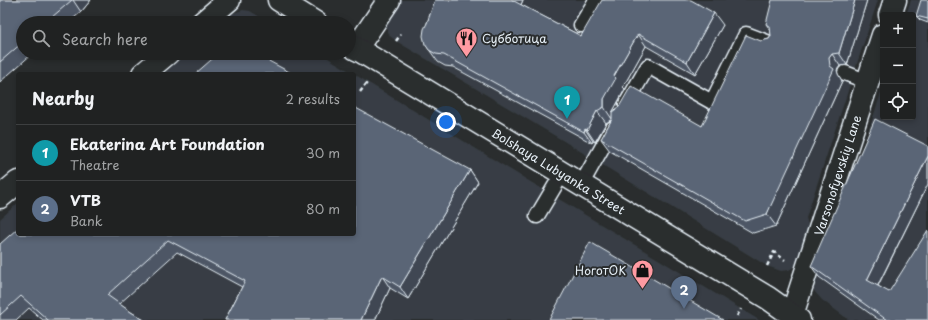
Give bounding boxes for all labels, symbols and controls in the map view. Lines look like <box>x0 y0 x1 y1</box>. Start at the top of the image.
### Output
map controls <box>880 12 916 120</box>
button: + <box>880 12 916 48</box>
search box <box>16 16 356 60</box>
restaurant icon: Субботица <box>453 25 479 58</box>
icon: search <box>30 27 52 49</box>
text: Search here <box>62 27 148 50</box>
place label: Субботица <box>482 29 547 47</box>
button: − <box>880 48 916 84</box>
button: locate <box>880 84 916 120</box>
text: Nearby <box>32 85 94 111</box>
pin: 1 <box>554 86 580 119</box>
text: 2 results <box>286 89 340 108</box>
your location <box>436 112 456 132</box>
street label: Varsonofyevskiy Lane <box>809 112 866 238</box>
street label: Bolshaya Lubyanka Street <box>488 124 629 218</box>
text: Ekaterina Art Foundation <box>70 132 265 155</box>
text: 1 <box>42 143 48 162</box>
text: 30 m <box>306 143 340 162</box>
text: Theatre <box>70 155 119 174</box>
text: VTB <box>70 188 101 211</box>
text: 2 <box>40 199 50 218</box>
text: 80 m <box>306 199 340 218</box>
text: Bank <box>70 211 103 230</box>
shop icon: НоготОК <box>629 257 655 290</box>
place label: НоготОК <box>575 261 626 279</box>
pin: 2 <box>671 276 697 309</box>

